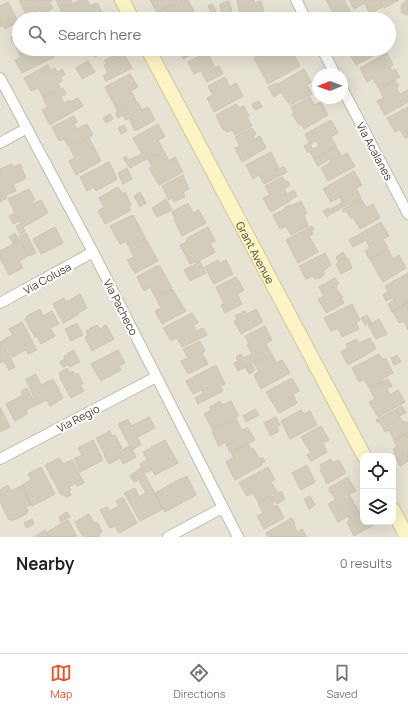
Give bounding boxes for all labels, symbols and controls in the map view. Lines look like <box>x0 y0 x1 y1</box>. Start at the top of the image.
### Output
search box <box>12 12 396 56</box>
icon: search <box>26 23 48 45</box>
text: Search here <box>58 24 141 45</box>
north arrow <box>312 68 348 104</box>
street label: Via Acalanes <box>353 119 397 183</box>
street label: Grant Avenue <box>233 218 279 286</box>
street label: Via Colusa <box>20 259 74 297</box>
street label: Via Pacheco <box>100 276 142 338</box>
street label: Via Regio <box>54 400 102 435</box>
map controls <box>360 453 396 525</box>
button: locate <box>360 453 396 489</box>
button: layers <box>360 489 396 525</box>
text: Nearby <box>16 552 74 575</box>
text: 0 results <box>340 554 392 572</box>
tab: Map <box>50 662 72 701</box>
tab: Directions <box>173 662 226 701</box>
tab: Saved <box>327 662 358 701</box>

